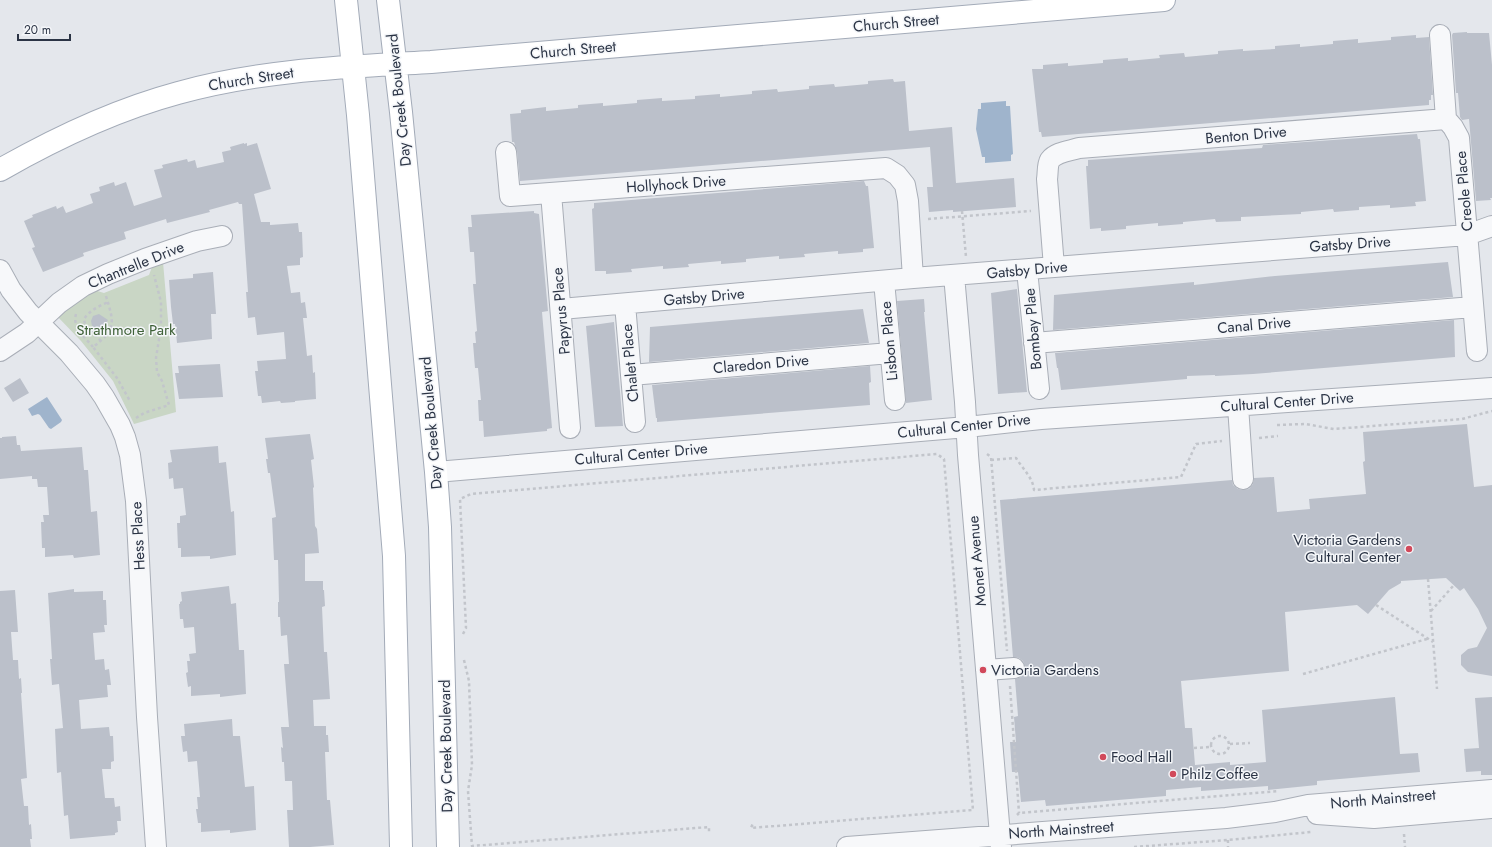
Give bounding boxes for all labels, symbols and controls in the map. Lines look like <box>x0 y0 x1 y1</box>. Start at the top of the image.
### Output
street label: Church Street <box>852 8 940 38</box>
scale bar <box>18 16 70 42</box>
text: 20 m <box>24 21 51 39</box>
street label: Day Creek Boulevard <box>381 33 417 167</box>
street label: Church Street <box>529 35 617 65</box>
street label: Church Street <box>207 61 296 97</box>
street label: Benton Drive <box>1204 120 1288 150</box>
street label: Creole Place <box>1450 150 1478 232</box>
street label: Hollyhock Drive <box>625 170 727 198</box>
street label: Gatsby Drive <box>1309 230 1392 258</box>
street label: Chantrelle Drive <box>85 236 188 294</box>
street label: Gatsby Drive <box>986 255 1069 284</box>
street label: Papyrus Place <box>546 266 576 355</box>
street label: Gatsby Drive <box>663 282 746 311</box>
street label: Bombay Plae <box>1018 287 1048 371</box>
street label: Lisbon Place <box>875 300 903 382</box>
street label: Canal Drive <box>1216 311 1292 339</box>
park label: Strathmore Park <box>76 319 176 341</box>
street label: Chalet Place <box>616 323 644 403</box>
street label: Claredon Drive <box>712 349 810 379</box>
street label: Day Creek Boulevard <box>414 356 448 490</box>
street label: Cultural Center Drive <box>1220 386 1355 418</box>
street label: Cultural Center Drive <box>896 408 1032 444</box>
street label: Cultural Center Drive <box>574 437 709 471</box>
street label: Hess Place <box>125 501 151 571</box>
street label: Monet Avenue <box>962 515 992 607</box>
place label: Victoria Gardens Cultural Center <box>1293 529 1402 568</box>
marker: Victoria Gardens Cultural Center <box>1404 544 1414 554</box>
place label: Victoria Gardens <box>991 659 1099 681</box>
marker: Victoria Gardens <box>978 665 988 675</box>
street label: Day Creek Boulevard <box>434 679 458 813</box>
place label: Food Hall <box>1111 746 1172 768</box>
marker: Food Hall <box>1098 752 1108 762</box>
place label: Philz Coffee <box>1181 763 1259 785</box>
marker: Philz Coffee <box>1168 769 1178 779</box>
street label: North Mainstreet <box>1329 783 1437 815</box>
street label: North Mainstreet <box>1008 815 1115 845</box>

